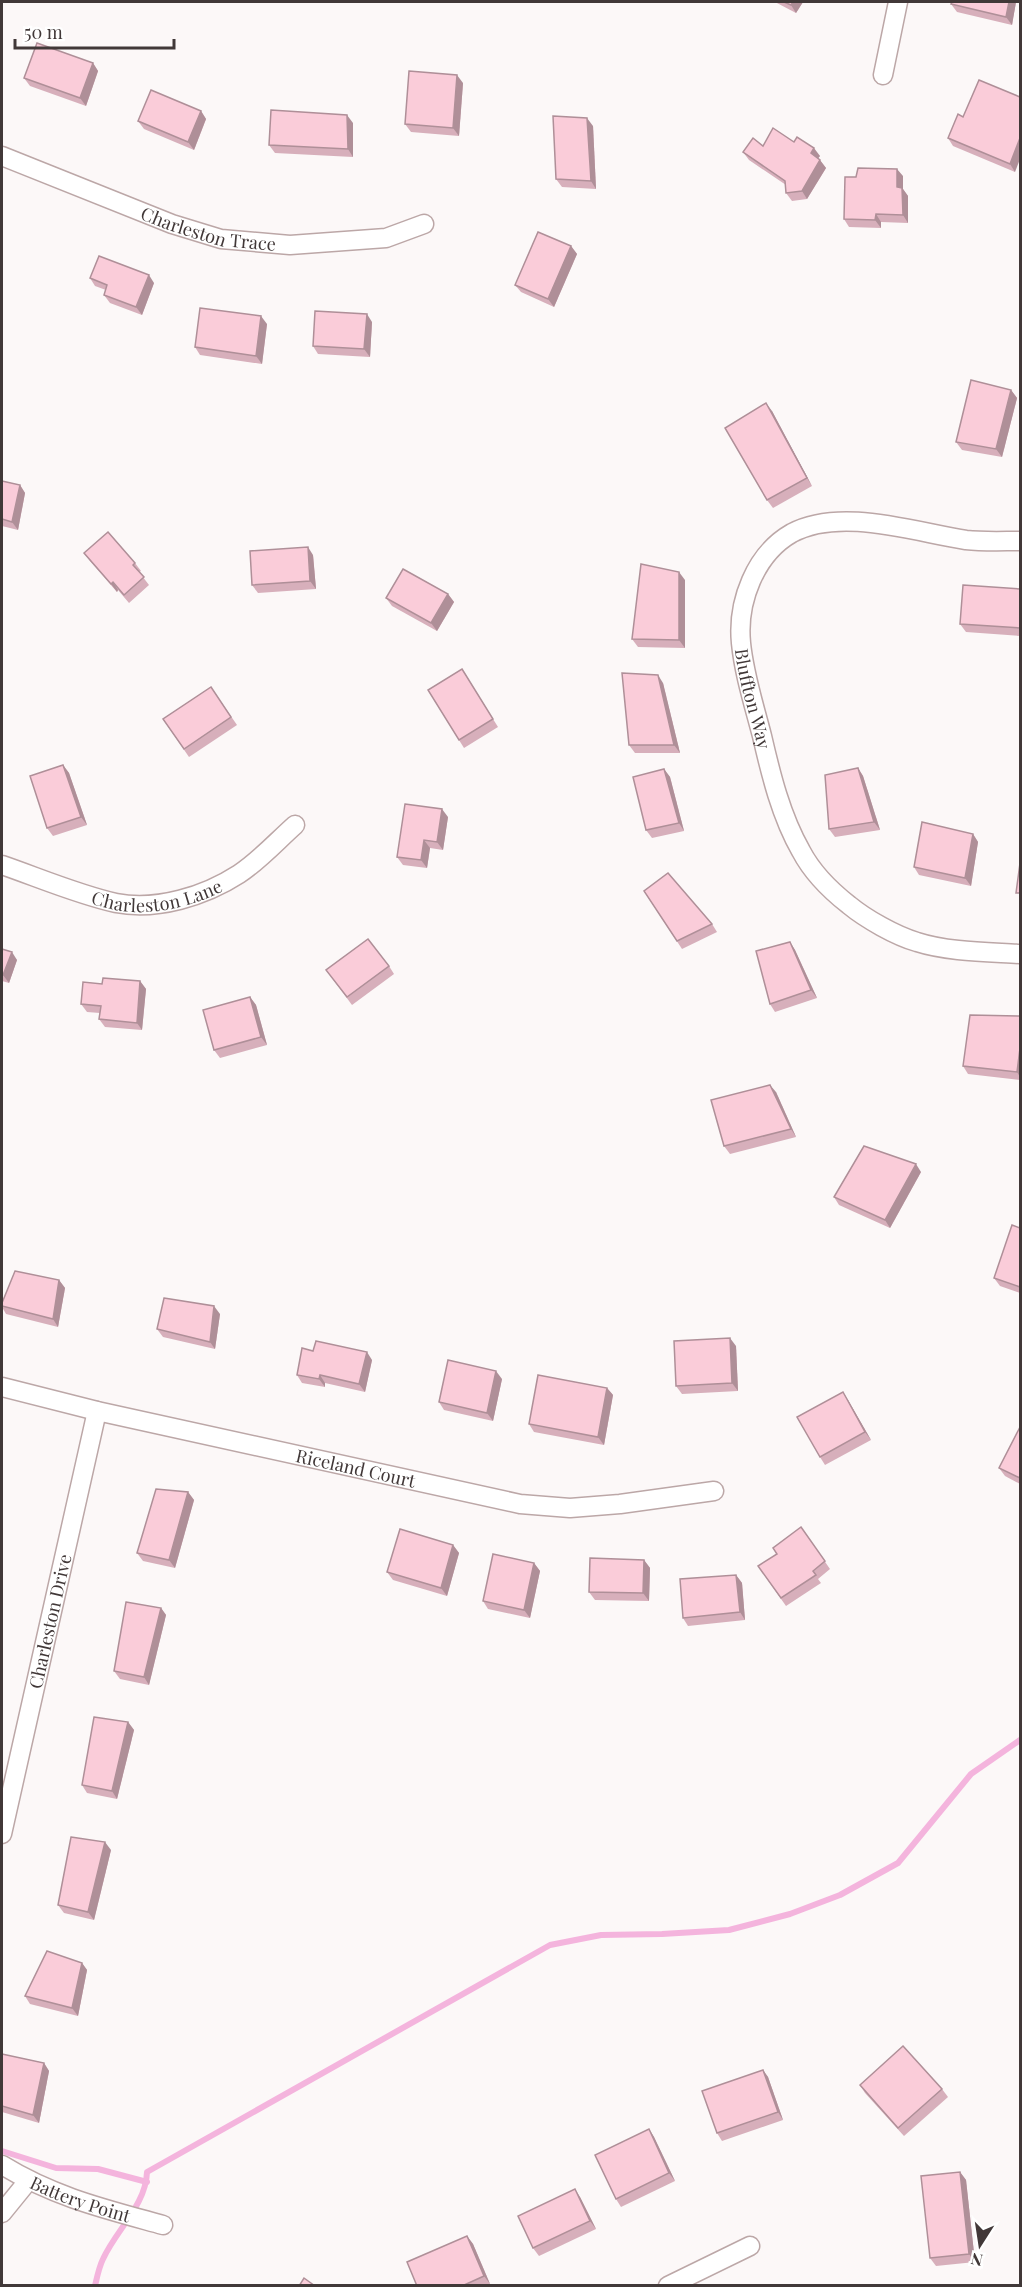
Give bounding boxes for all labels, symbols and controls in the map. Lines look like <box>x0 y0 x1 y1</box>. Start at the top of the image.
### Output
scale bar <box>15 12 174 50</box>
text: 50 m <box>24 20 63 44</box>
street label: Charleston Trace <box>137 201 277 256</box>
street label: Bluffton Way <box>730 647 777 751</box>
street label: Charleston Lane <box>89 874 226 917</box>
street label: Riceland Court <box>294 1443 418 1493</box>
street label: Charleston Drive <box>23 1552 77 1691</box>
street label: Battery Point <box>26 2170 134 2228</box>
north arrow <box>950 2215 1010 2275</box>
text: N <box>969 2249 985 2272</box>

